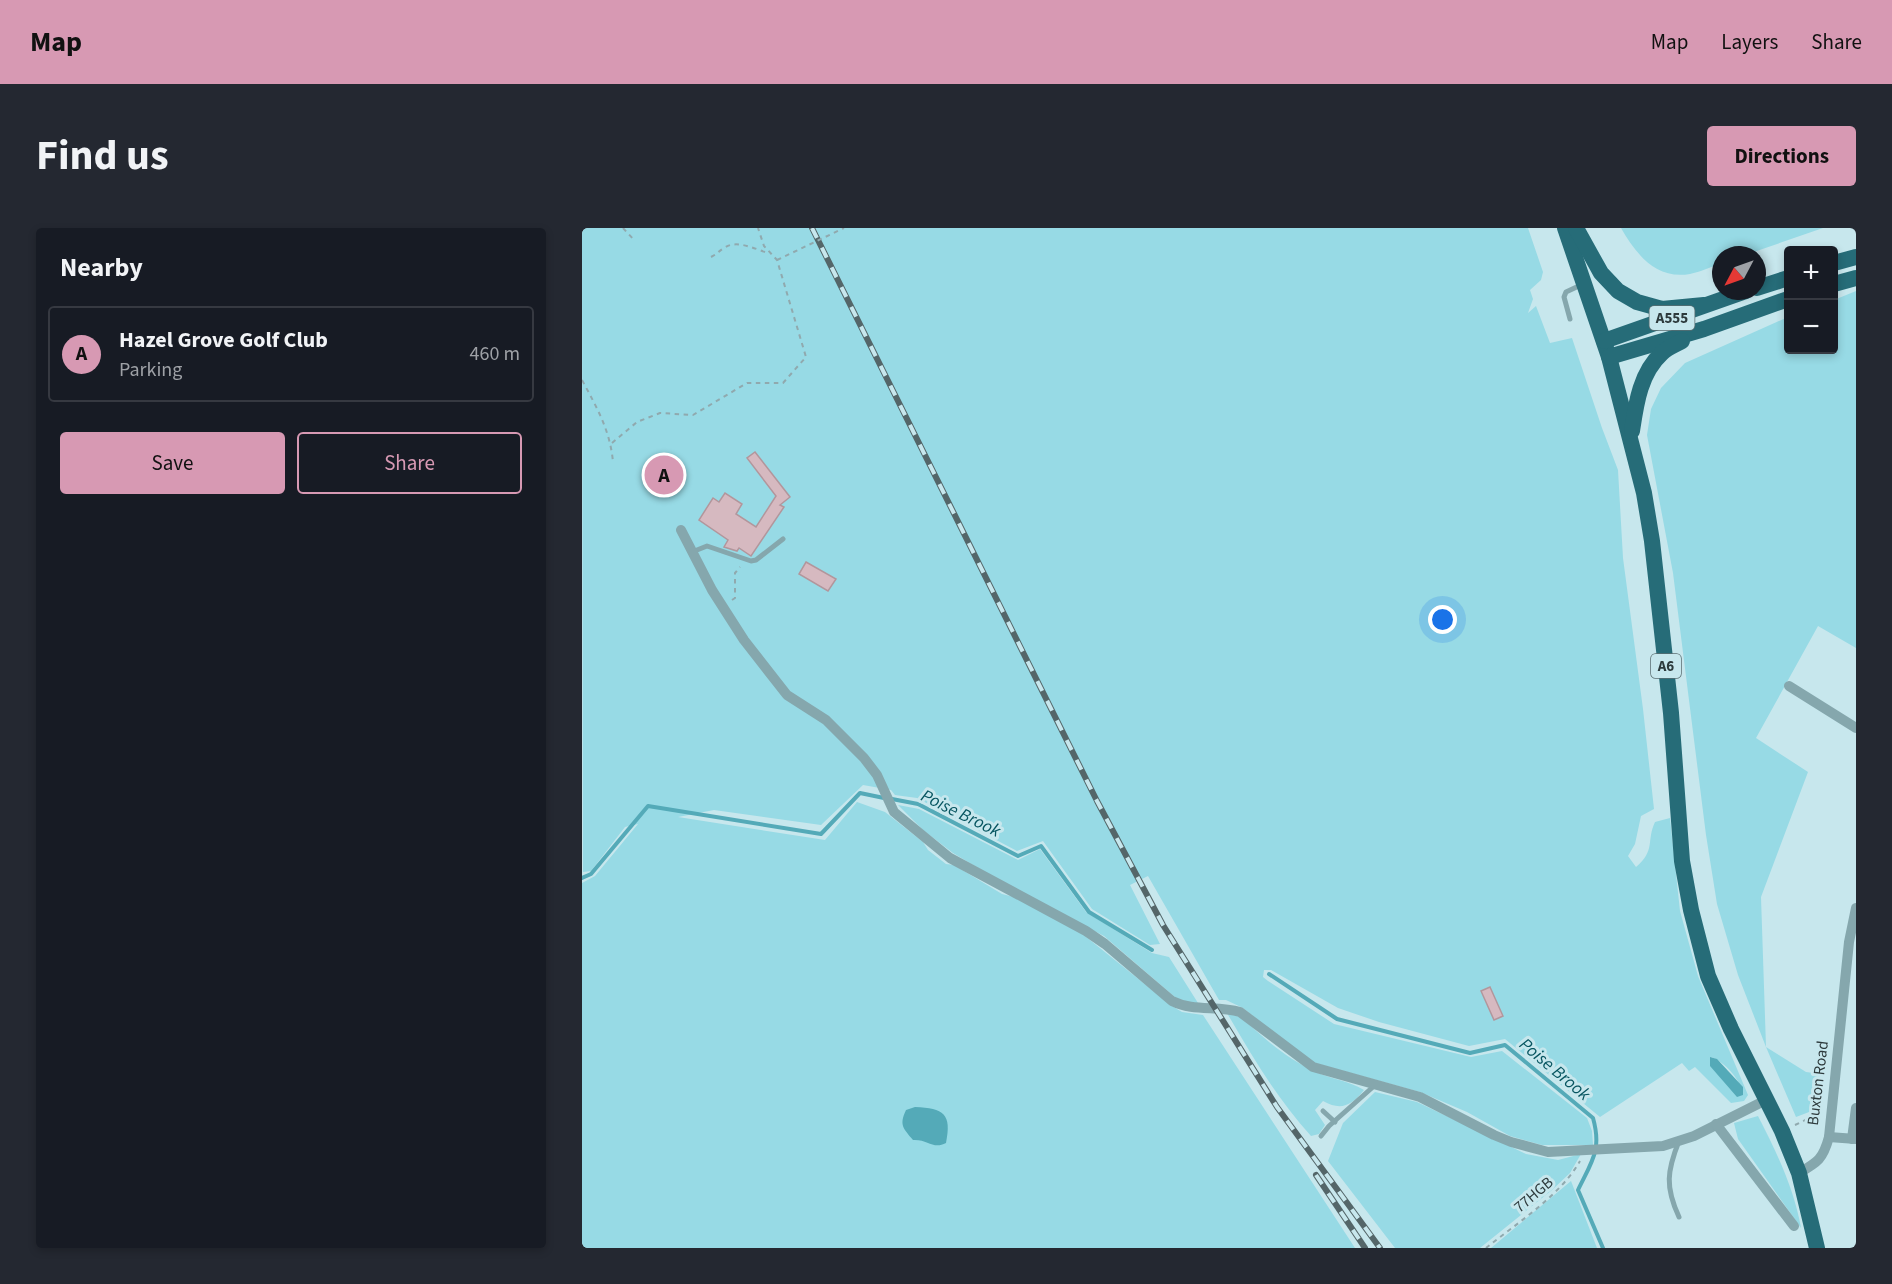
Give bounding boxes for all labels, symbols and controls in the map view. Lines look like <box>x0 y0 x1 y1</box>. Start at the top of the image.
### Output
text: Map <box>30 22 82 62</box>
text: Map <box>1651 27 1688 57</box>
text: Layers <box>1721 27 1778 57</box>
text: Share <box>1811 27 1862 57</box>
text: Find us <box>36 126 169 186</box>
button: Directions <box>1707 126 1856 186</box>
north arrow <box>1712 246 1766 300</box>
map controls <box>1784 246 1838 354</box>
button: + <box>1784 246 1838 300</box>
text: Nearby <box>60 249 143 286</box>
button: − <box>1784 300 1838 354</box>
road number: A555 <box>1650 306 1694 330</box>
text: Hazel Grove Golf Club <box>119 324 328 356</box>
text: A <box>76 340 87 368</box>
text: 460 m <box>470 340 520 368</box>
text: Parking <box>119 356 182 384</box>
button: Save <box>60 432 285 494</box>
button: Share <box>297 432 522 494</box>
pin: A <box>644 452 683 498</box>
your location <box>1428 605 1457 634</box>
road number: A6 <box>1651 654 1681 678</box>
water label: Poise Brook <box>917 783 1005 844</box>
water label: Poise Brook <box>1514 1032 1596 1107</box>
street label: Buxton Road <box>1802 1040 1834 1127</box>
street label: 77HGB <box>1509 1172 1558 1218</box>

